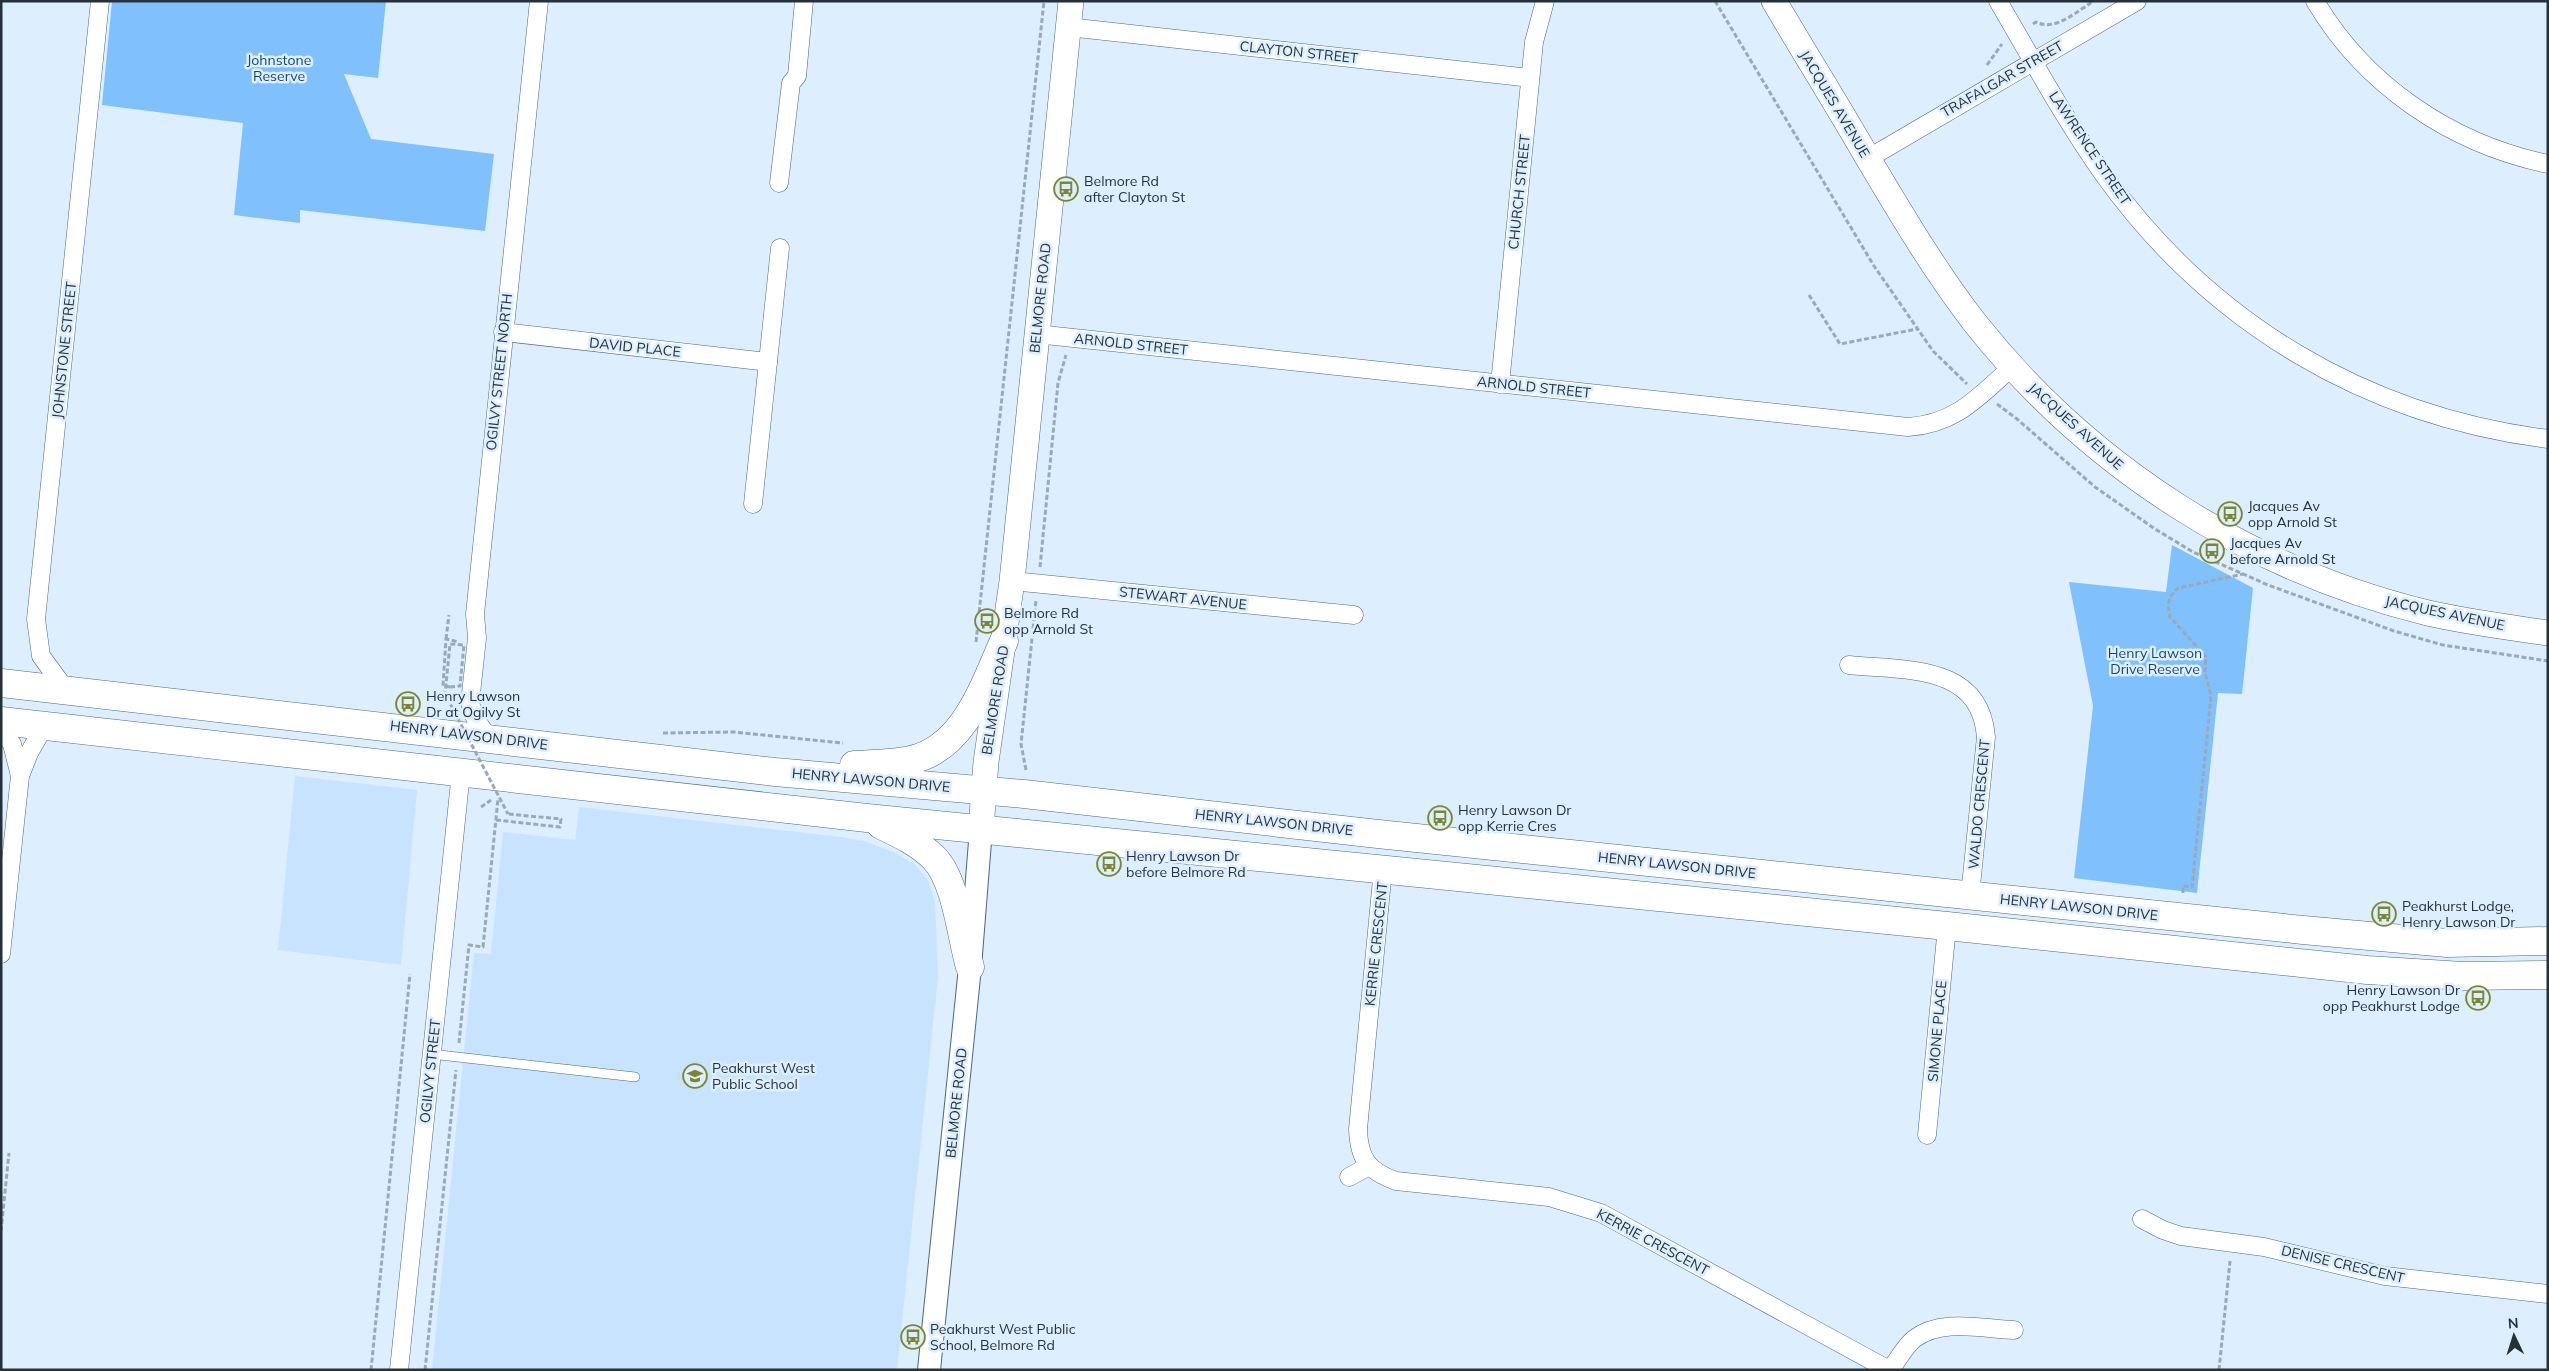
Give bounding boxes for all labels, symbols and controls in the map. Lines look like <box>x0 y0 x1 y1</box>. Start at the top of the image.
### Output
street label: TRAFALGAR STREET <box>1938 36 2067 121</box>
street label: CLAYTON STREET <box>1239 37 1360 67</box>
street label: JACQUES AVENUE <box>1796 47 1874 161</box>
park label: Johnstone Reserve <box>247 51 311 85</box>
street label: LAWRENCE STREET <box>2045 88 2135 209</box>
street label: CHURCH STREET <box>1504 133 1534 250</box>
place label: Belmore Rd after Clayton St <box>1084 172 1185 206</box>
bus stop icon: Belmore Rd after Clayton St <box>1053 176 1079 202</box>
street label: BELMORE ROAD <box>1025 242 1055 354</box>
street label: JOHNSTONE STREET <box>48 280 80 419</box>
street label: OGILVY STREET NORTH <box>482 293 516 451</box>
street label: ARNOLD STREET <box>1073 329 1189 359</box>
street label: DAVID PLACE <box>588 333 682 361</box>
street label: ARNOLD STREET <box>1476 372 1592 402</box>
street label: JACQUES AVENUE <box>2025 379 2127 473</box>
place label: Jacques Av opp Arnold St <box>2248 497 2337 531</box>
bus stop icon: Jacques Av opp Arnold St <box>2217 501 2243 527</box>
place label: Jacques Av before Arnold St <box>2230 534 2335 568</box>
bus stop icon: Jacques Av before Arnold St <box>2199 538 2225 564</box>
street label: STEWART AVENUE <box>1118 582 1248 614</box>
street label: JACQUES AVENUE <box>2383 592 2507 634</box>
place label: Belmore Rd opp Arnold St <box>1004 604 1093 638</box>
bus stop icon: Belmore Rd opp Arnold St <box>974 608 1000 634</box>
street label: BELMORE ROAD <box>977 644 1013 756</box>
park label: Henry Lawson Drive Reserve <box>2108 644 2202 678</box>
place label: Henry Lawson Dr at Ogilvy St <box>426 687 520 721</box>
bus stop icon: Henry Lawson Dr at Ogilvy St <box>395 691 421 717</box>
street label: HENRY LAWSON DRIVE <box>389 716 549 754</box>
street label: WALDO CRESCENT <box>1964 738 1994 870</box>
street label: HENRY LAWSON DRIVE <box>791 764 951 796</box>
place label: Henry Lawson Dr opp Kerrie Cres <box>1458 801 1572 835</box>
street label: HENRY LAWSON DRIVE <box>1194 805 1354 839</box>
bus stop icon: Henry Lawson Dr opp Kerrie Cres <box>1427 805 1453 831</box>
place label: Henry Lawson Dr before Belmore Rd <box>1126 847 1246 881</box>
street label: HENRY LAWSON DRIVE <box>1597 848 1757 882</box>
bus stop icon: Henry Lawson Dr before Belmore Rd <box>1096 851 1122 877</box>
street label: KERRIE CRESCENT <box>1361 880 1392 1007</box>
street label: HENRY LAWSON DRIVE <box>1999 890 2159 924</box>
place label: Peakhurst Lodge, Henry Lawson Dr <box>2402 897 2516 931</box>
bus stop icon: Peakhurst Lodge, Henry Lawson Dr <box>2371 901 2397 927</box>
street label: SIMONE PLACE <box>1924 979 1950 1083</box>
place label: Henry Lawson Dr opp Peakhurst Lodge <box>2323 981 2461 1015</box>
bus stop icon: Henry Lawson Dr opp Peakhurst Lodge <box>2465 985 2491 1011</box>
street label: OGILVY STREET <box>416 1018 444 1124</box>
street label: BELMORE ROAD <box>941 1047 971 1159</box>
place label: Peakhurst West Public School <box>712 1059 815 1093</box>
school or university icon: Peakhurst West Public School <box>682 1063 708 1089</box>
street label: KERRIE CRESCENT <box>1594 1205 1713 1279</box>
street label: DENISE CRESCENT <box>2279 1241 2407 1287</box>
north arrow <box>2489 1311 2539 1361</box>
text: N <box>2507 1314 2519 1332</box>
place label: Peakhurst West Public School, Belmore Rd <box>930 1320 1076 1354</box>
bus stop icon: Peakhurst West Public School, Belmore Rd <box>900 1324 926 1350</box>

